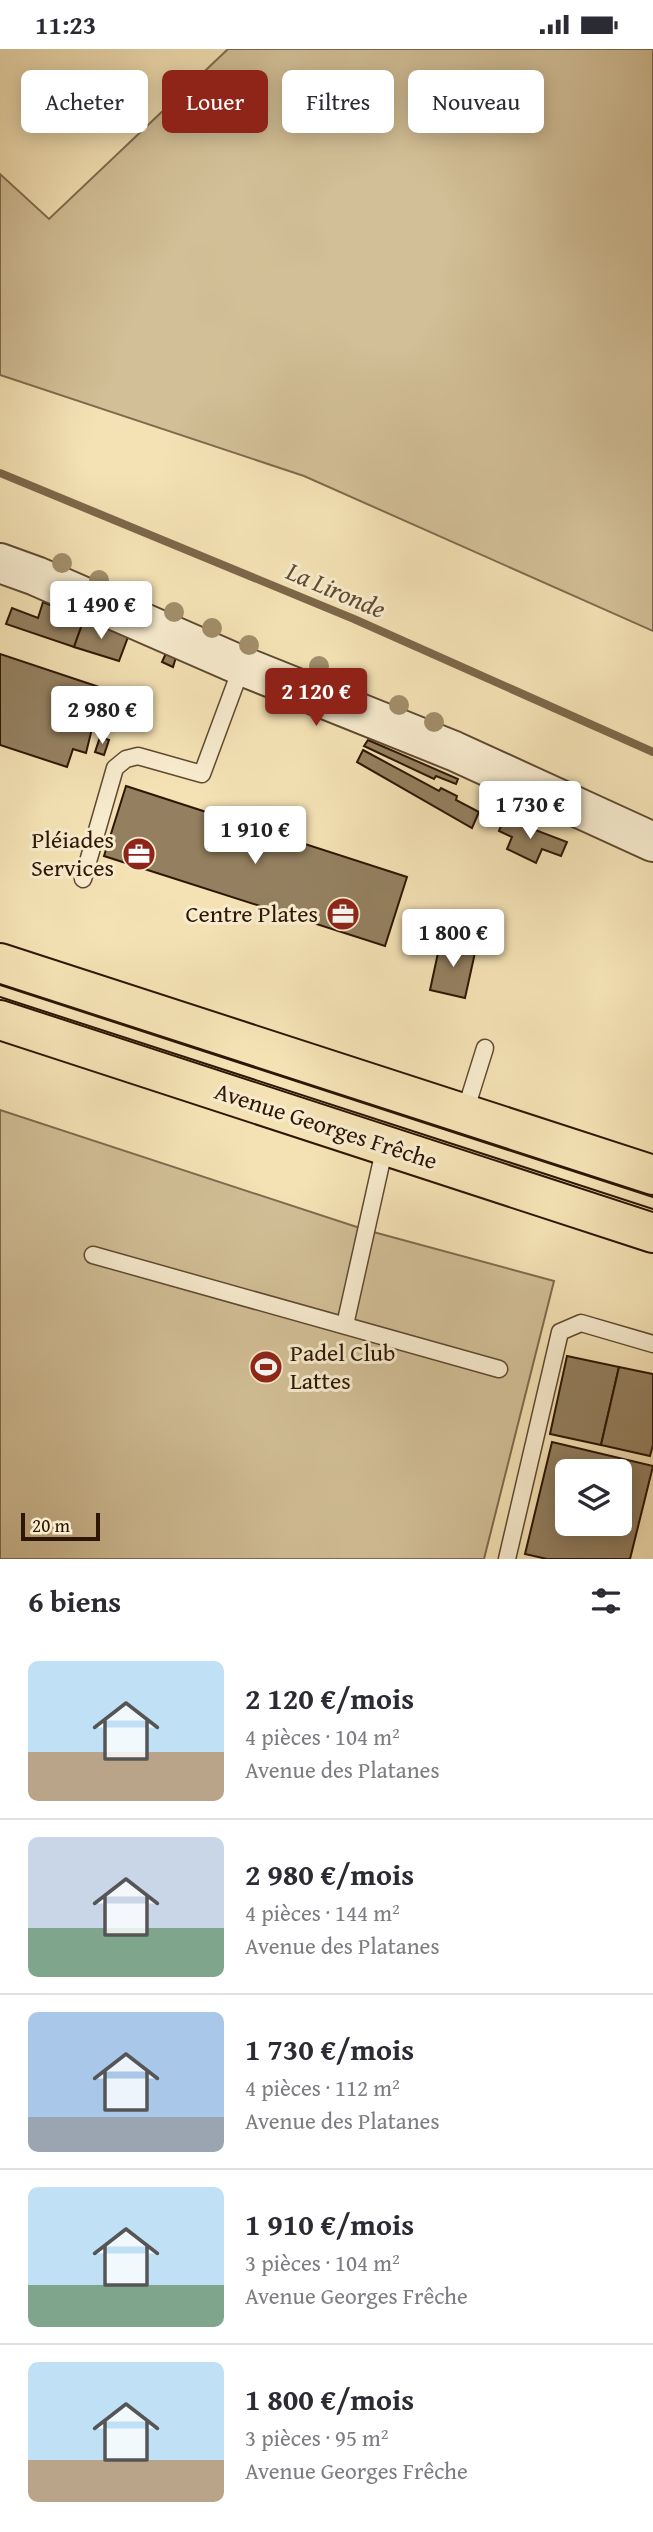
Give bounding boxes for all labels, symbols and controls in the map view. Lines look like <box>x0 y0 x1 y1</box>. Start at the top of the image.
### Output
text: 11:23 <box>35 5 96 44</box>
chip: Acheter <box>21 70 148 133</box>
chip: Louer <box>162 70 268 133</box>
chip: Filtres <box>282 70 394 133</box>
chip: Nouveau <box>408 70 544 133</box>
water label: La Lironde <box>280 551 392 628</box>
pin: 1 490 € <box>36 581 166 641</box>
text: 1 490 € <box>66 587 136 620</box>
pin: 2 120 € <box>251 669 381 728</box>
text: 2 120 € <box>281 674 351 707</box>
pin: 2 980 € <box>37 687 167 746</box>
text: 2 980 € <box>67 692 137 725</box>
pin: 1 730 € <box>465 781 595 841</box>
text: 1 730 € <box>495 787 565 820</box>
pin: 1 910 € <box>190 807 320 866</box>
text: 1 910 € <box>220 812 290 845</box>
place label: Pléiades Services <box>31 822 114 885</box>
office icon: Pléiades Services <box>120 835 158 873</box>
office icon: Centre Plates <box>324 895 362 933</box>
place label: Centre Plates <box>185 896 318 931</box>
pin: 1 800 € <box>388 909 518 969</box>
text: 1 800 € <box>418 915 488 948</box>
street label: Avenue Georges Frêche <box>210 1073 442 1178</box>
place label: Padel Club Lattes <box>290 1335 396 1398</box>
sports icon: Padel Club Lattes <box>247 1348 285 1386</box>
map controls <box>555 1459 632 1536</box>
button: layers <box>555 1459 632 1536</box>
scale bar <box>21 1510 100 1542</box>
text: 20 m <box>32 1511 70 1539</box>
text: 6 biens <box>28 1579 121 1623</box>
icon: filters <box>587 1582 625 1620</box>
text: 2 120 €/mois <box>245 1676 414 1720</box>
icon: home <box>84 1689 168 1773</box>
text: 4 pièces · 104 m² <box>245 1720 400 1753</box>
text: Avenue des Platanes <box>245 1753 440 1786</box>
text: 2 980 €/mois <box>245 1852 414 1896</box>
icon: home <box>84 1865 168 1949</box>
text: 4 pièces · 144 m² <box>245 1896 400 1929</box>
text: Avenue des Platanes <box>245 1929 440 1962</box>
text: 1 730 €/mois <box>245 2027 414 2071</box>
icon: home <box>84 2040 168 2124</box>
text: 4 pièces · 112 m² <box>245 2071 400 2104</box>
text: Avenue des Platanes <box>245 2104 440 2137</box>
text: 1 910 €/mois <box>245 2202 414 2246</box>
icon: home <box>84 2215 168 2299</box>
text: 3 pièces · 104 m² <box>245 2246 400 2279</box>
text: Avenue Georges Frêche <box>245 2279 468 2312</box>
text: 1 800 €/mois <box>245 2377 414 2421</box>
icon: home <box>84 2390 168 2474</box>
text: 3 pièces · 95 m² <box>245 2421 389 2454</box>
text: Avenue Georges Frêche <box>245 2454 468 2487</box>

